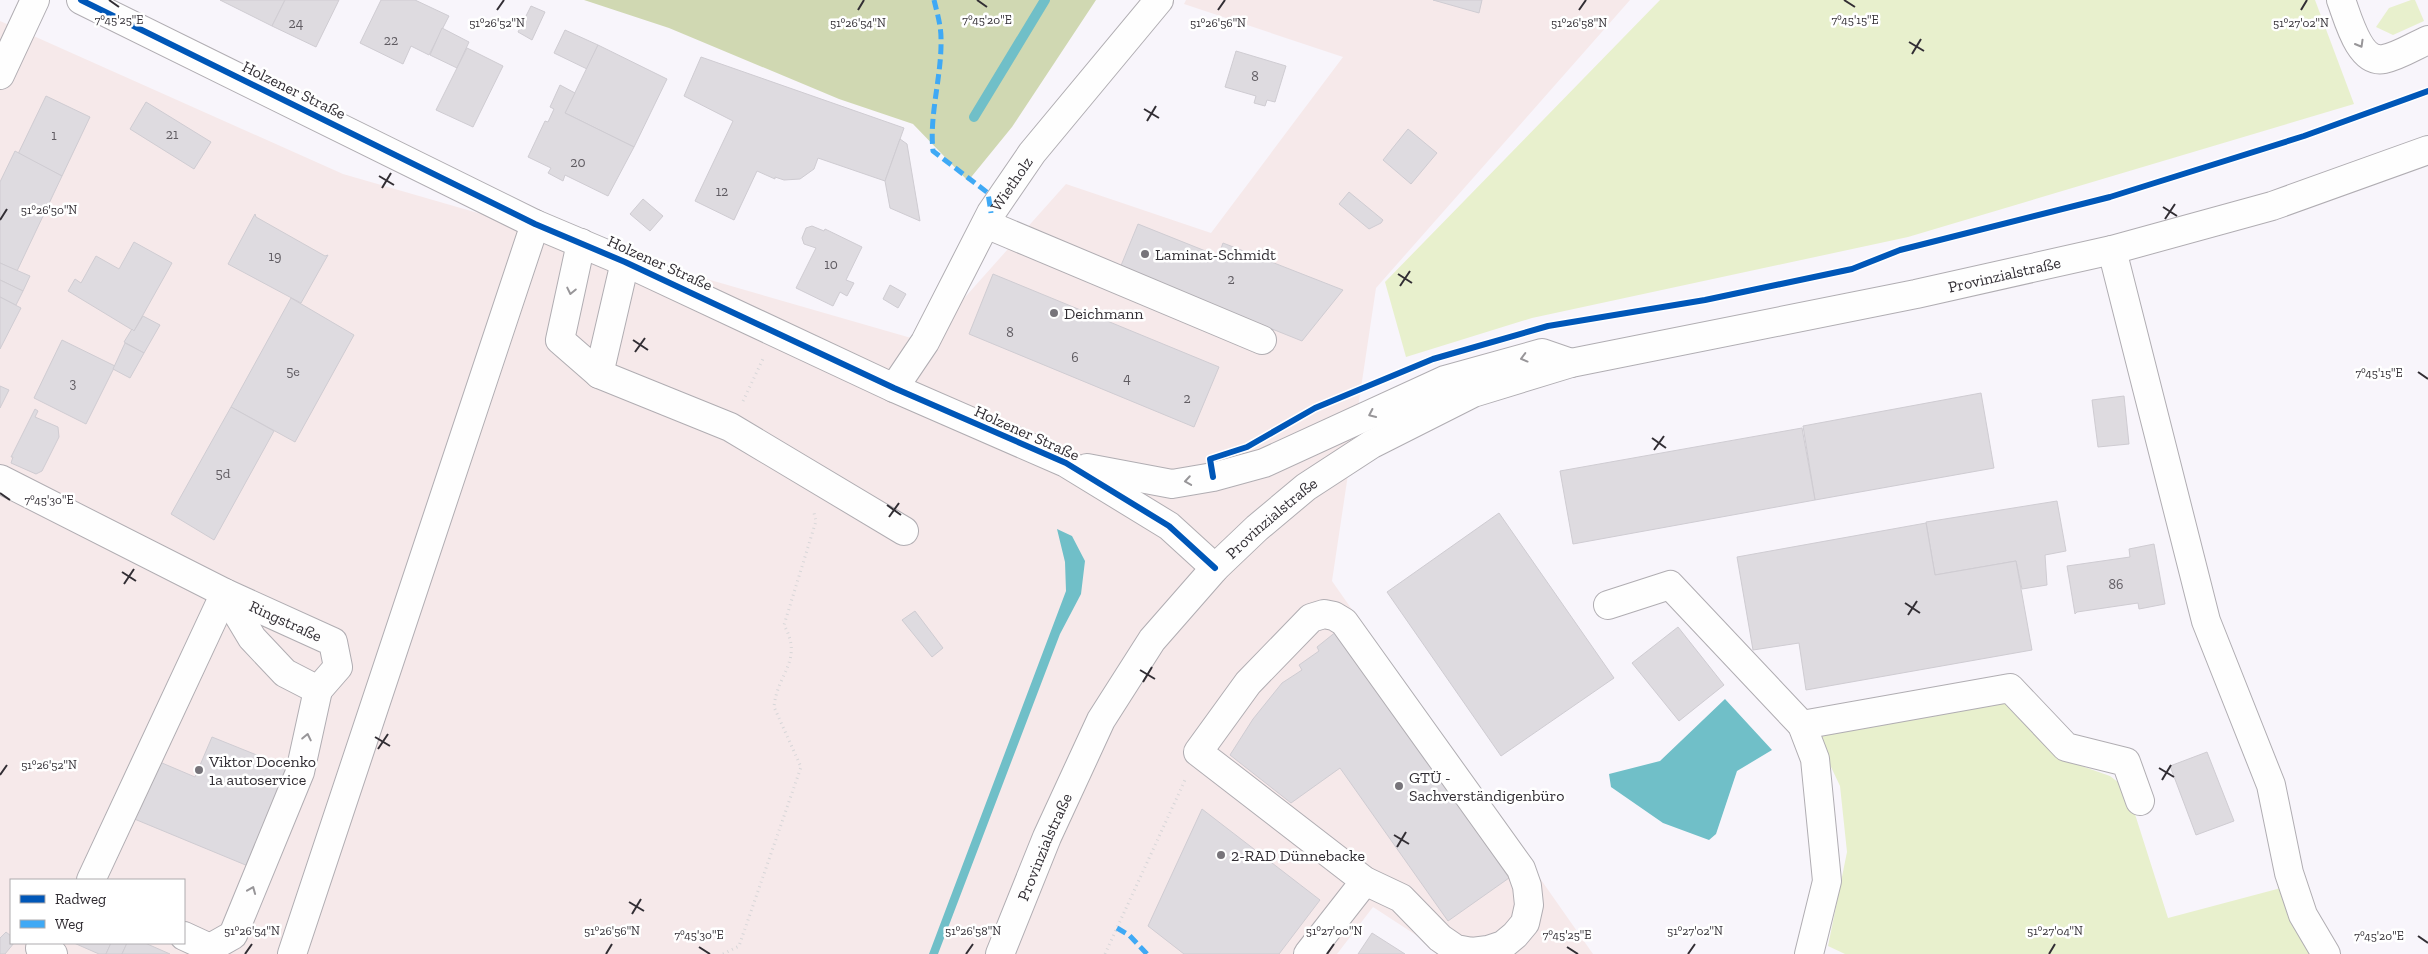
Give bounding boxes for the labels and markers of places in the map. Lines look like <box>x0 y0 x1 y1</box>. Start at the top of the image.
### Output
place label: Laminat-Schmidt <box>1155 245 1276 264</box>
marker: Laminat-Schmidt <box>1139 248 1151 260</box>
place label: Deichmann <box>1064 304 1144 323</box>
marker: Deichmann <box>1048 307 1060 319</box>
place label: Viktor Docenko 1a autoservice <box>208 752 316 789</box>
marker: Viktor Docenko 1a autoservice <box>193 764 205 776</box>
place label: GTÜ - Sachverständigenbüro <box>1409 768 1564 805</box>
marker: GTÜ - Sachverständigenbüro <box>1393 780 1405 792</box>
place label: 2-RAD Dünnebacke <box>1231 846 1365 865</box>
marker: 2-RAD Dünnebacke <box>1215 849 1227 861</box>

